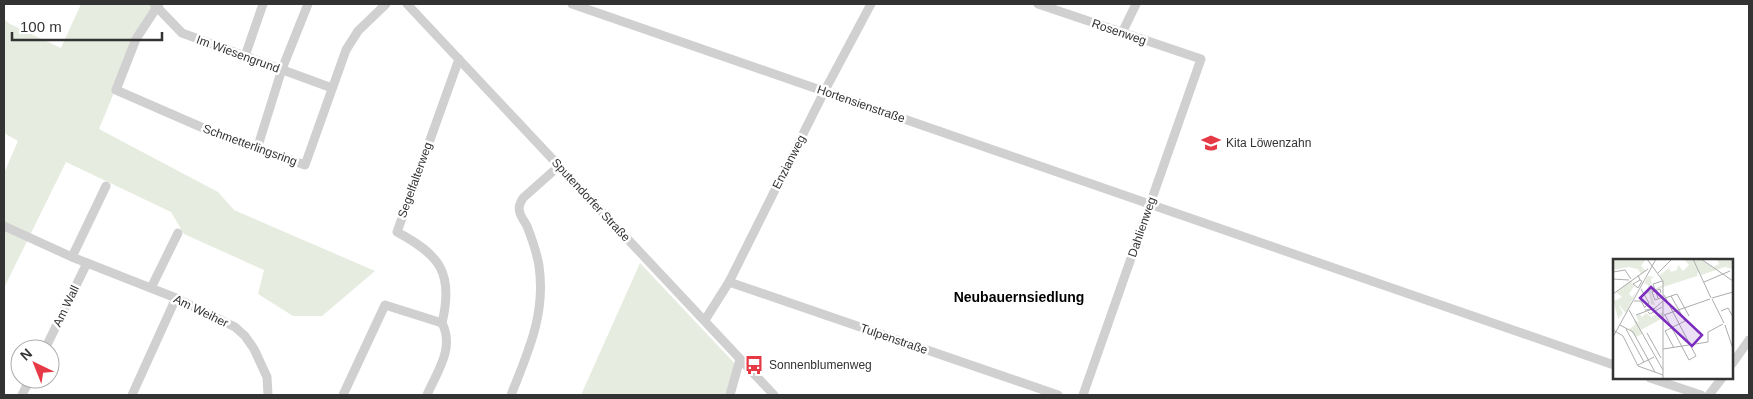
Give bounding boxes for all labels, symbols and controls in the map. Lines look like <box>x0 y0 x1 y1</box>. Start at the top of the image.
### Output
scale bar <box>12 10 162 42</box>
street label: Rosenweg <box>1090 16 1148 48</box>
text: 100 m <box>20 18 62 35</box>
street label: Im Wiesengrund <box>195 32 281 76</box>
street label: Hortensienstraße <box>815 82 907 126</box>
street label: Schmetterlingsring <box>201 121 299 169</box>
school or university icon: Kita Löwenzahn <box>1200 132 1222 154</box>
street label: Enzianweg <box>769 133 809 191</box>
place label: Kita Löwenzahn <box>1226 136 1311 150</box>
street label: Segelfalterweg <box>395 140 435 220</box>
street label: Sputendorfer Straße <box>549 155 633 245</box>
street label: Dahlienweg <box>1125 195 1159 259</box>
inset map <box>1613 259 1733 379</box>
street label: Am Wall <box>50 283 82 329</box>
district label: Neubauernsiedlung <box>954 289 1084 305</box>
street label: Am Weiher <box>171 292 231 330</box>
street label: Tulpenstraße <box>859 321 930 357</box>
north arrow <box>10 339 60 389</box>
text: N <box>17 345 35 364</box>
bus stop icon: Sonnenblumenweg <box>743 354 765 376</box>
place label: Sonnenblumenweg <box>769 358 872 372</box>

